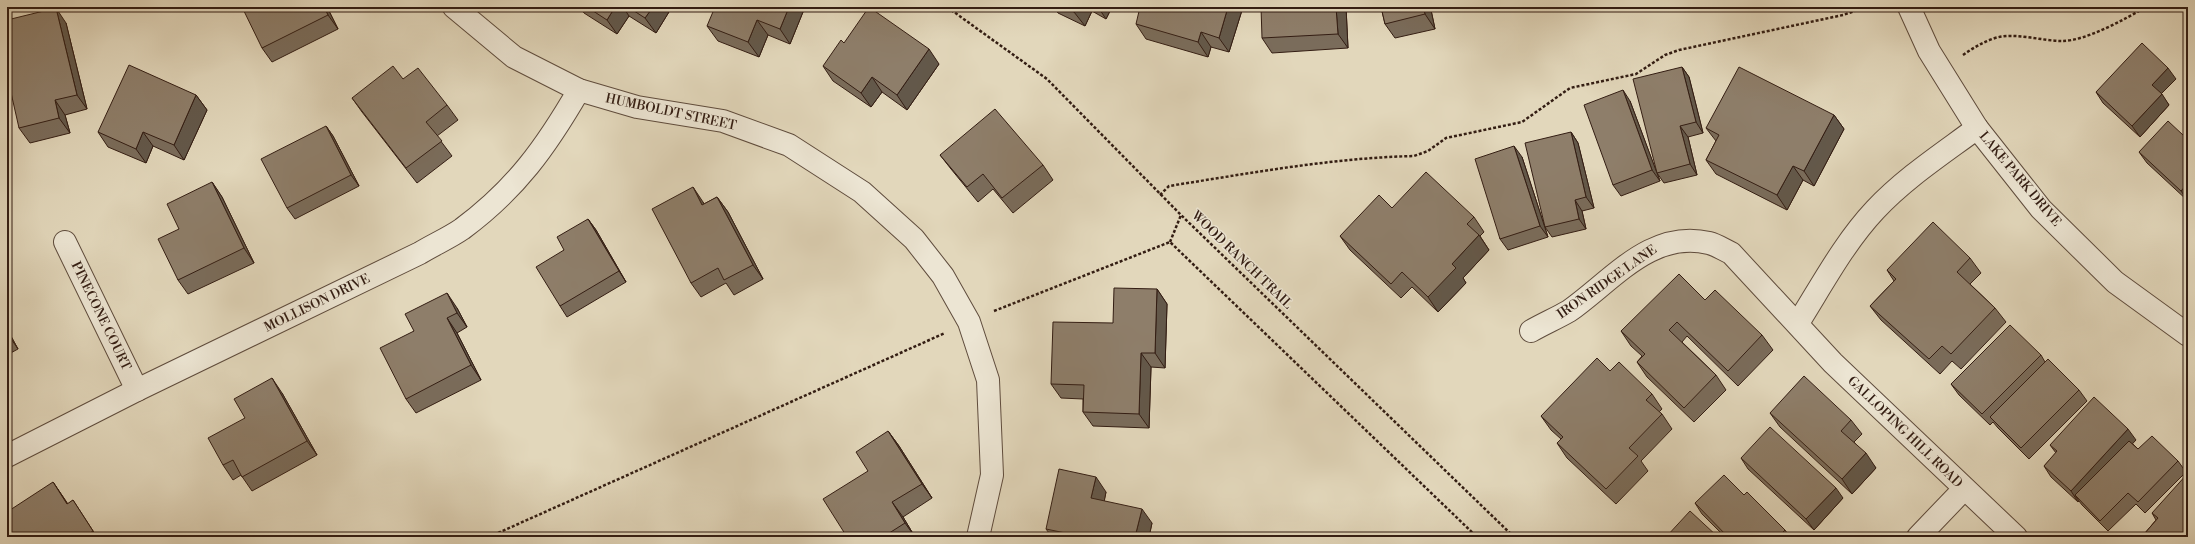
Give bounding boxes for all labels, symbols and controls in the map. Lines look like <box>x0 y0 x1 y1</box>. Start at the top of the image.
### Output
street label: HUMBOLDT STREET <box>604 90 738 134</box>
street label: LAKE PARK DRIVE <box>1976 128 2064 230</box>
street label: WOOD RANCH TRAIL <box>1188 207 1296 313</box>
street label: IRON RIDGE LANE <box>1554 242 1660 322</box>
street label: PINECONE COURT <box>68 259 134 373</box>
street label: MOLLISON DRIVE <box>261 270 373 336</box>
street label: GALLOPING HILL ROAD <box>1844 373 1966 491</box>

